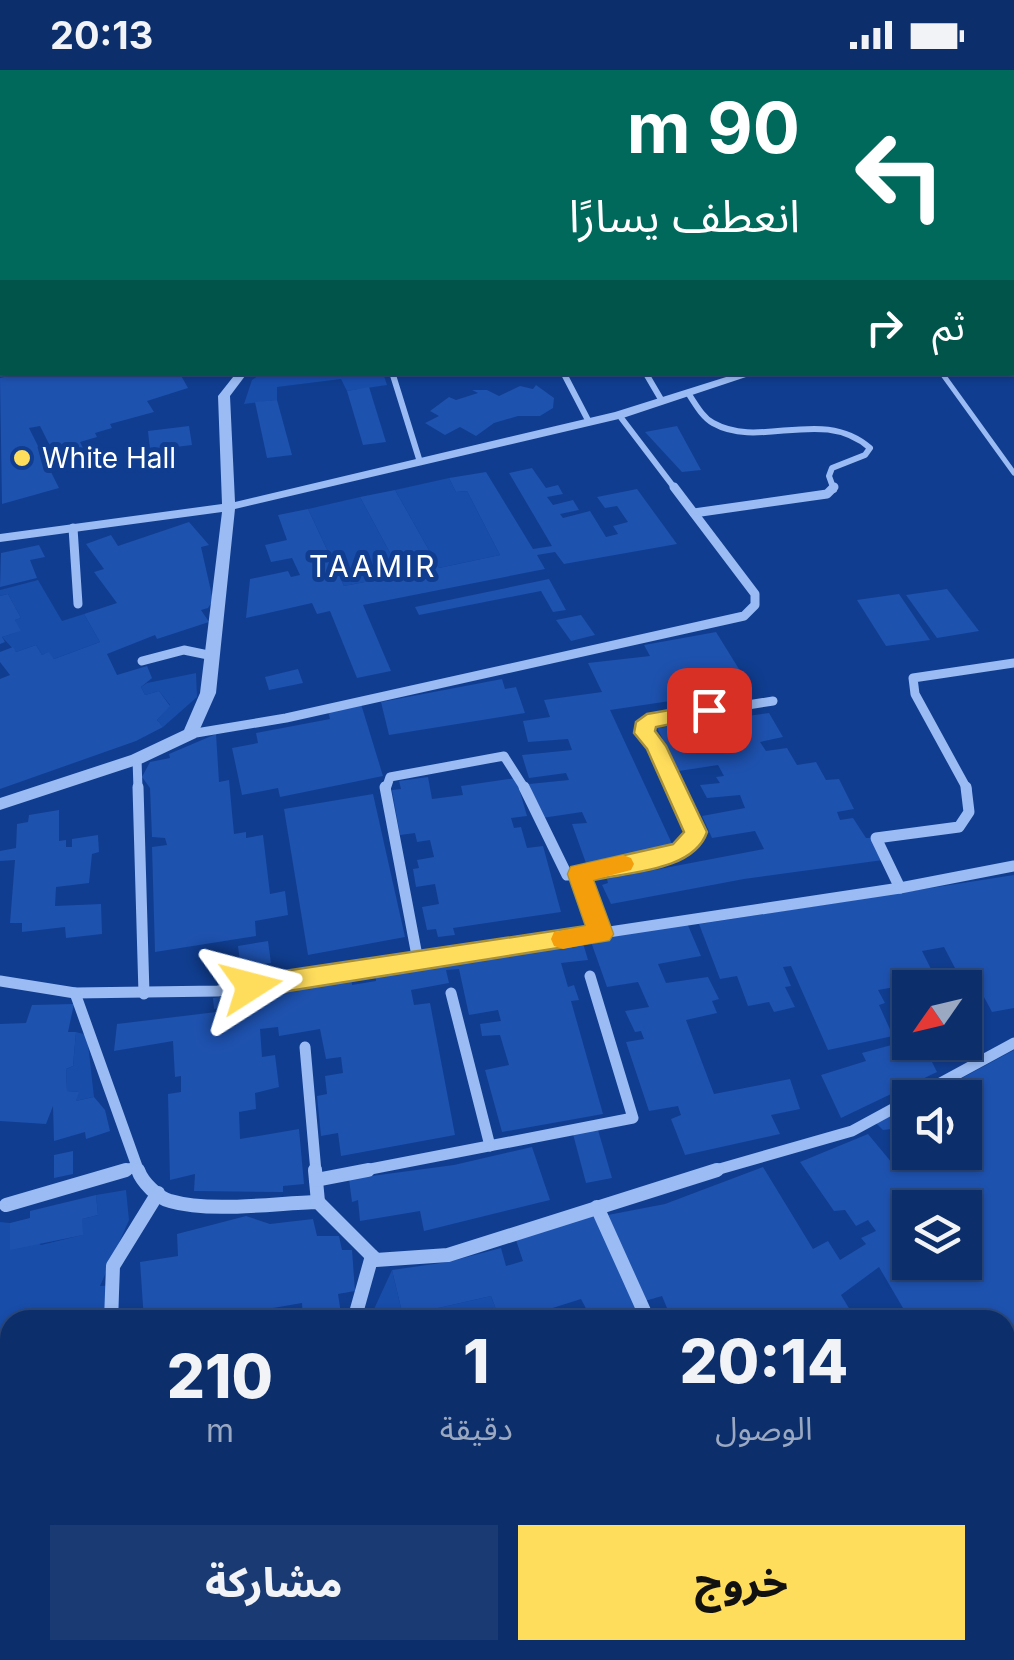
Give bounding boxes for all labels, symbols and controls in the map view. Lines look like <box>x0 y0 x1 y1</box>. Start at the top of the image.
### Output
text: 20:13 <box>50 12 153 58</box>
text: 90 m <box>627 85 800 170</box>
icon: left <box>835 110 965 240</box>
text: انعطف يسارًا <box>569 188 800 243</box>
icon: right <box>857 300 912 355</box>
text: ثم <box>932 303 965 349</box>
place label: White Hall <box>42 441 176 475</box>
marker: White Hall <box>11 447 33 469</box>
district label: TAAMIR <box>309 548 437 584</box>
pin <box>667 668 752 753</box>
icon: arrive <box>682 683 737 738</box>
position arrow <box>199 934 303 1038</box>
north arrow <box>892 970 982 1060</box>
map controls <box>892 970 982 1280</box>
button: sound <box>892 1080 982 1170</box>
button: layers <box>892 1190 982 1280</box>
text: 1 <box>463 1325 490 1397</box>
text: 20:14 <box>680 1325 848 1397</box>
text: 210 <box>167 1340 273 1412</box>
text: دقيقة <box>440 1409 513 1448</box>
text: الوصول <box>715 1409 813 1448</box>
text: m <box>206 1411 234 1450</box>
button: مشاركة <box>50 1525 498 1640</box>
button: خروج <box>518 1525 965 1640</box>

